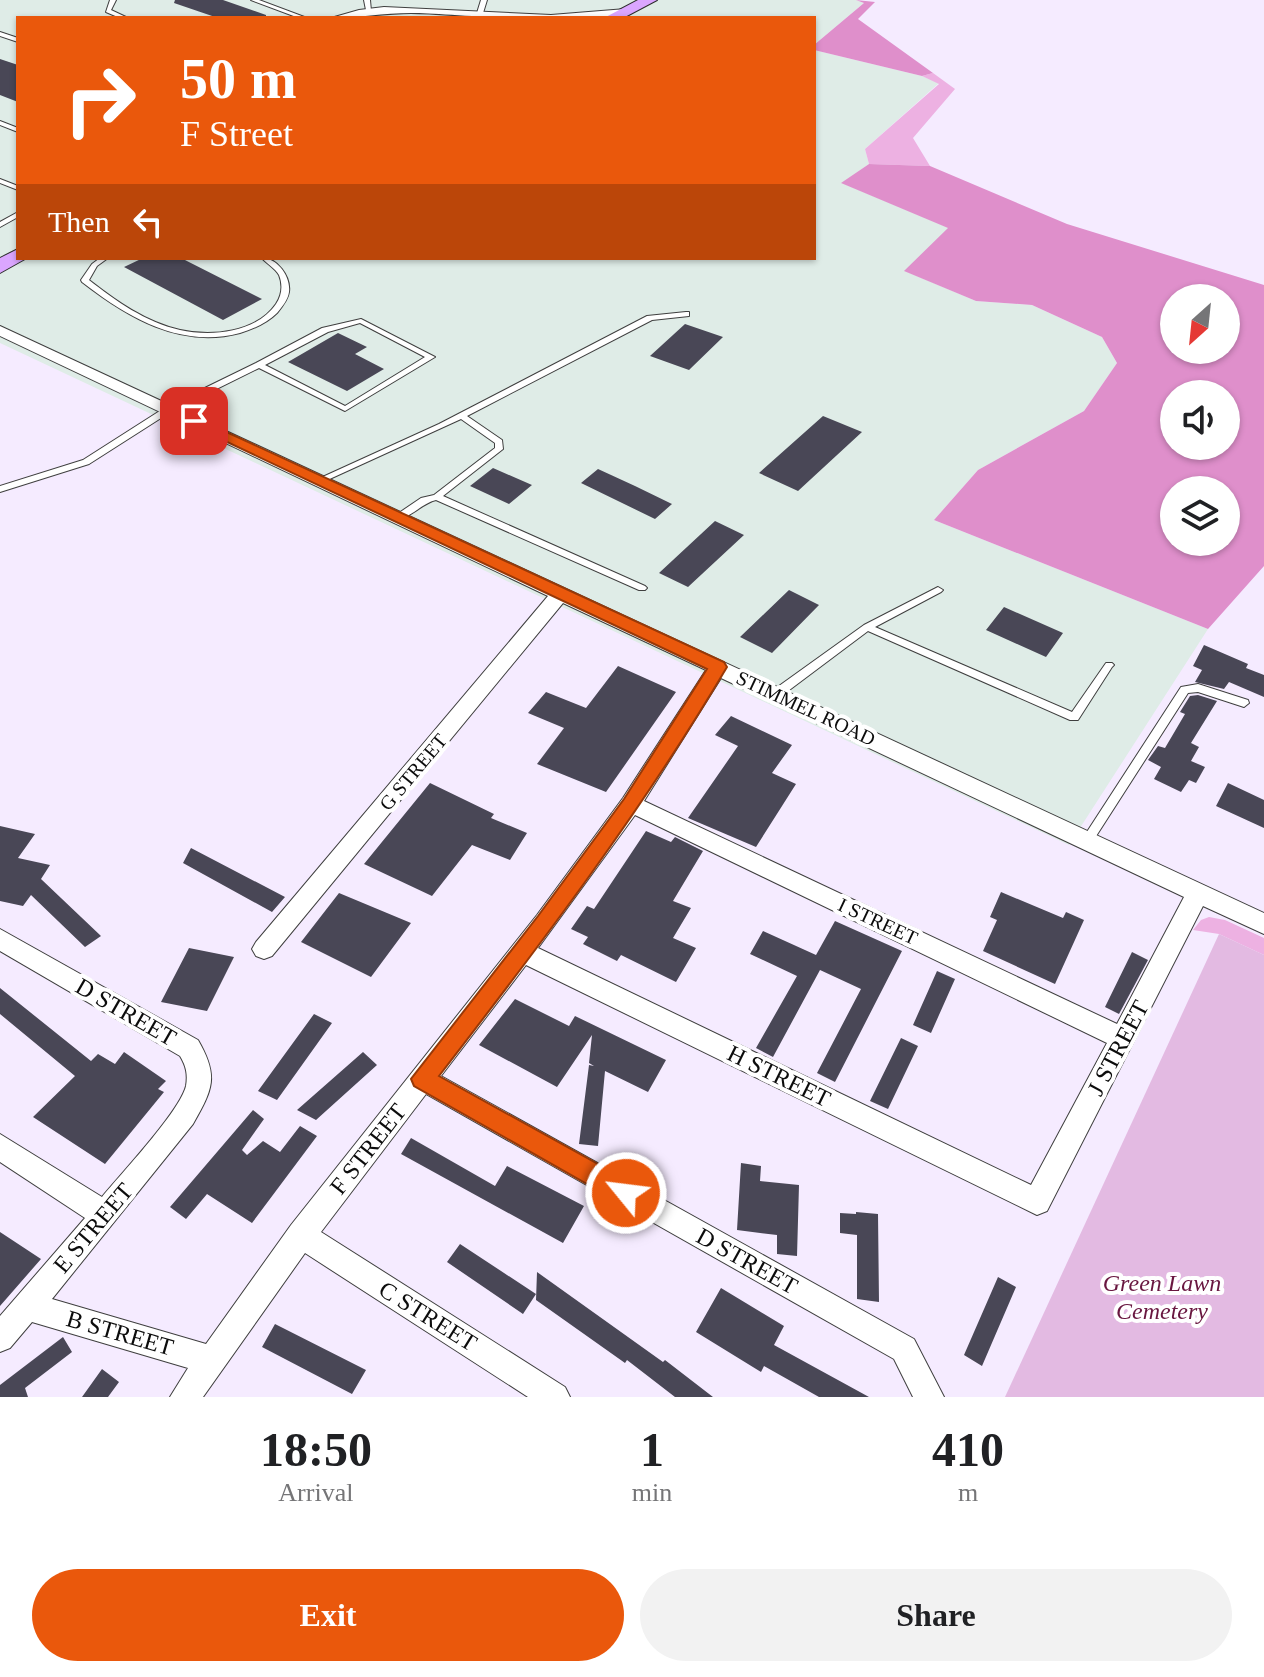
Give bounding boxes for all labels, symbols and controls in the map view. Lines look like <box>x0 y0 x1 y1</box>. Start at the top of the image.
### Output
icon: right <box>48 48 152 152</box>
text: 50 m <box>180 48 297 110</box>
text: F Street <box>180 114 293 154</box>
icon: left <box>126 200 170 244</box>
text: Then <box>48 205 110 238</box>
north arrow <box>1160 284 1240 364</box>
map controls <box>1160 284 1240 556</box>
button: sound <box>1160 380 1240 460</box>
pin <box>160 387 228 455</box>
icon: arrive <box>172 399 216 443</box>
button: layers <box>1160 476 1240 556</box>
street label: STIMMEL ROAD <box>733 666 879 750</box>
street label: G STREET <box>375 729 451 815</box>
street label: I STREET <box>835 893 921 949</box>
street label: D STREET <box>71 973 181 1051</box>
street label: J STREET <box>1082 996 1154 1100</box>
street label: H STREET <box>723 1040 835 1112</box>
street label: F STREET <box>325 1098 411 1199</box>
position arrow <box>584 1151 668 1235</box>
street label: E STREET <box>48 1178 138 1278</box>
street label: D STREET <box>692 1223 802 1300</box>
park label: Green Lawn Cemetery <box>1103 1270 1221 1324</box>
street label: C STREET <box>374 1276 482 1356</box>
street label: B STREET <box>64 1305 177 1361</box>
text: 18:50 <box>260 1423 372 1476</box>
text: 1 <box>640 1423 664 1476</box>
text: 410 <box>932 1423 1004 1476</box>
text: Arrival <box>278 1478 353 1507</box>
text: min <box>632 1478 672 1507</box>
text: m <box>958 1478 978 1507</box>
button: Exit <box>32 1569 624 1661</box>
button: Share <box>640 1569 1232 1661</box>

